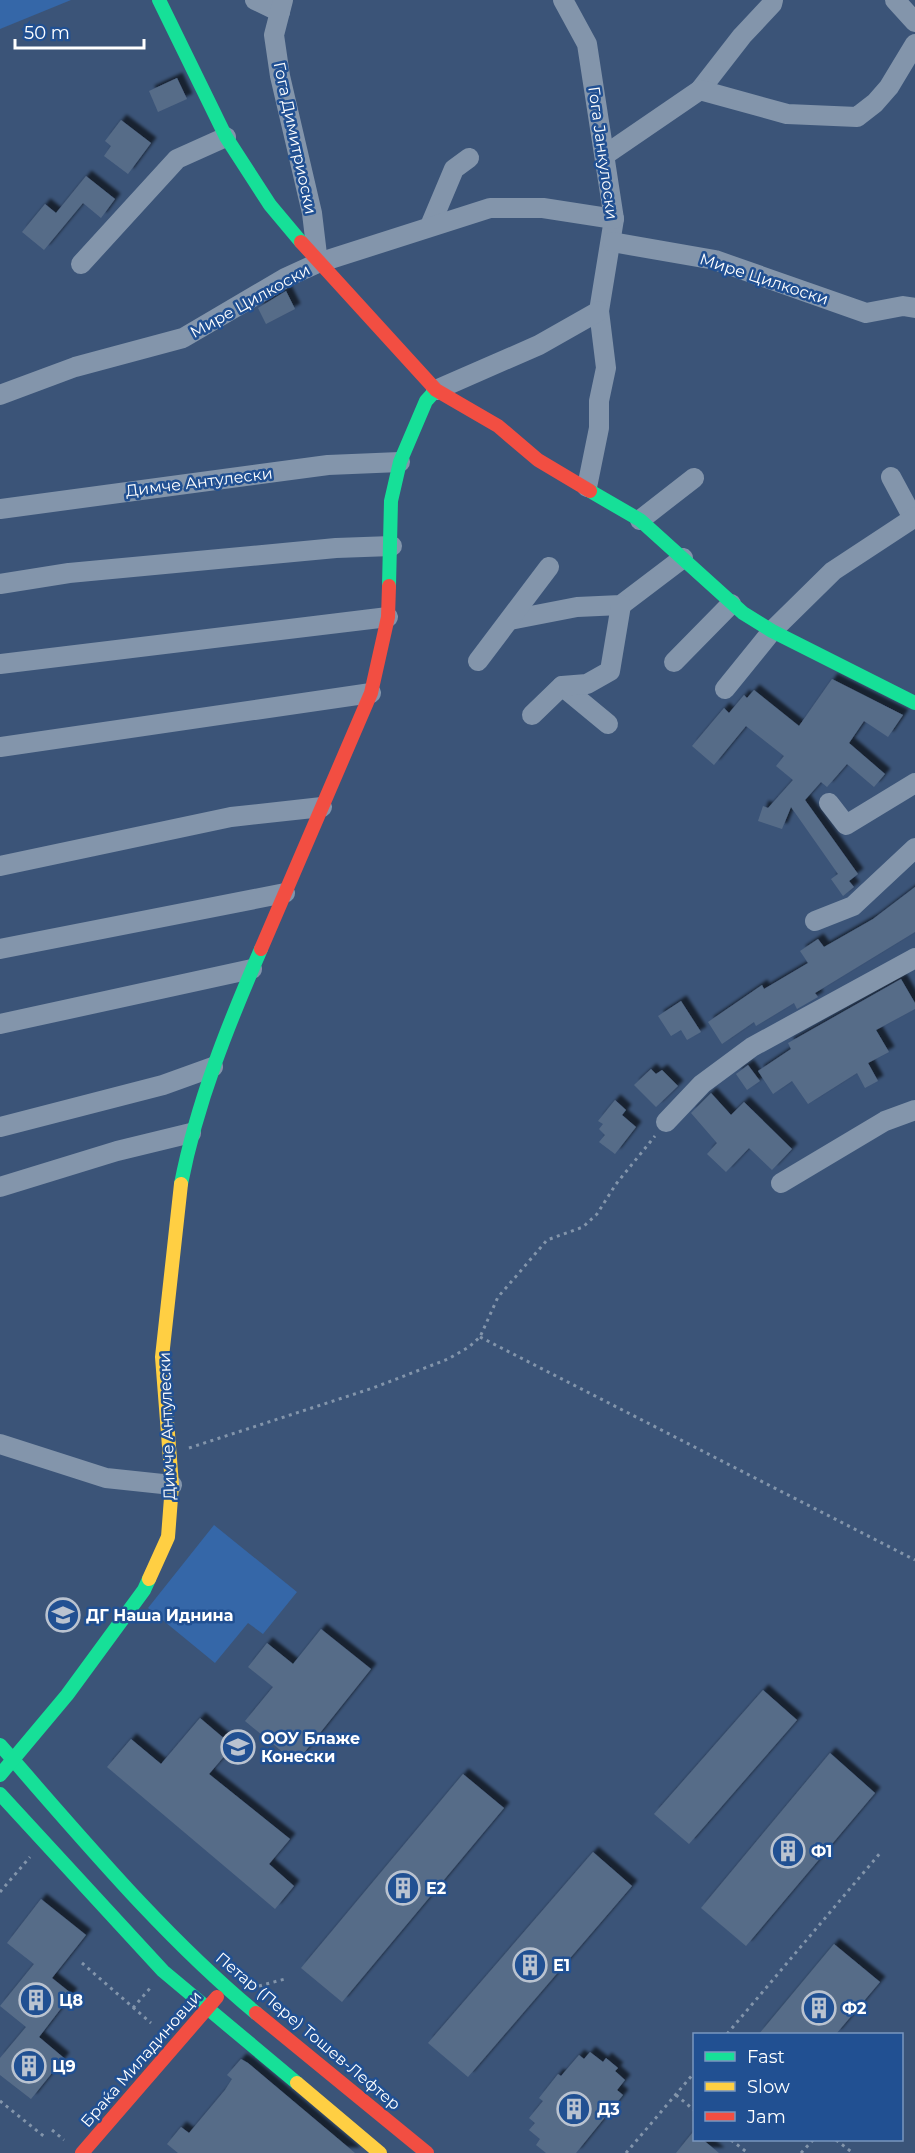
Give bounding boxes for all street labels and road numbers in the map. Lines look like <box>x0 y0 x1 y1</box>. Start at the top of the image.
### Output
street label: Гога Димитриоски <box>270 60 320 216</box>
street label: Гога Јанкулоски <box>584 85 622 221</box>
street label: Мире Цилкоски <box>697 249 831 309</box>
street label: Мире Цилкоски <box>187 260 313 342</box>
street label: Димче Антулески <box>124 464 274 500</box>
street label: Димче Антулески <box>155 1352 179 1500</box>
street label: Петар (Пере) Тошев-Лефтер <box>212 1948 404 2114</box>
street label: Браќа Миладиновци <box>77 1987 205 2131</box>

